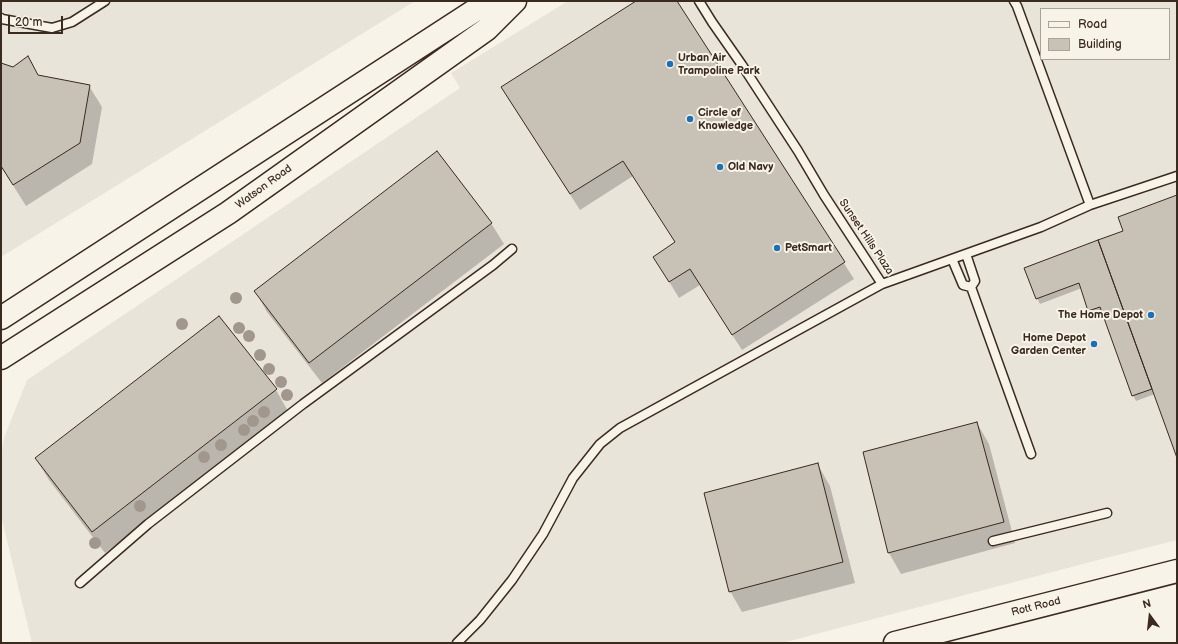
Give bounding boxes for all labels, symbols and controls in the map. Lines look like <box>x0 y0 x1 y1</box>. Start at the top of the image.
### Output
scale bar <box>10 8 65 34</box>
legend <box>1040 8 1170 60</box>
text: 20 m <box>15 15 42 30</box>
text: Road <box>1078 17 1107 32</box>
text: Building <box>1078 37 1122 52</box>
place label: Urban Air Trampoline Park <box>678 51 760 77</box>
marker: Urban Air Trampoline Park <box>665 59 675 69</box>
place label: Circle of Knowledge <box>698 106 753 132</box>
marker: Circle of Knowledge <box>685 114 695 124</box>
place label: Old Navy <box>728 160 773 174</box>
street label: Watson Road <box>233 162 295 212</box>
marker: Old Navy <box>715 162 725 172</box>
street label: Sunset Hills Plaza <box>836 197 896 277</box>
place label: PetSmart <box>785 241 832 255</box>
marker: PetSmart <box>772 243 782 253</box>
place label: The Home Depot <box>1058 308 1143 322</box>
marker: The Home Depot <box>1146 310 1156 320</box>
place label: Home Depot Garden Center <box>1011 331 1086 357</box>
marker: Home Depot Garden Center <box>1089 339 1099 349</box>
street label: Rott Road <box>1010 595 1062 619</box>
north arrow <box>1130 596 1170 636</box>
text: N <box>1141 597 1152 611</box>

